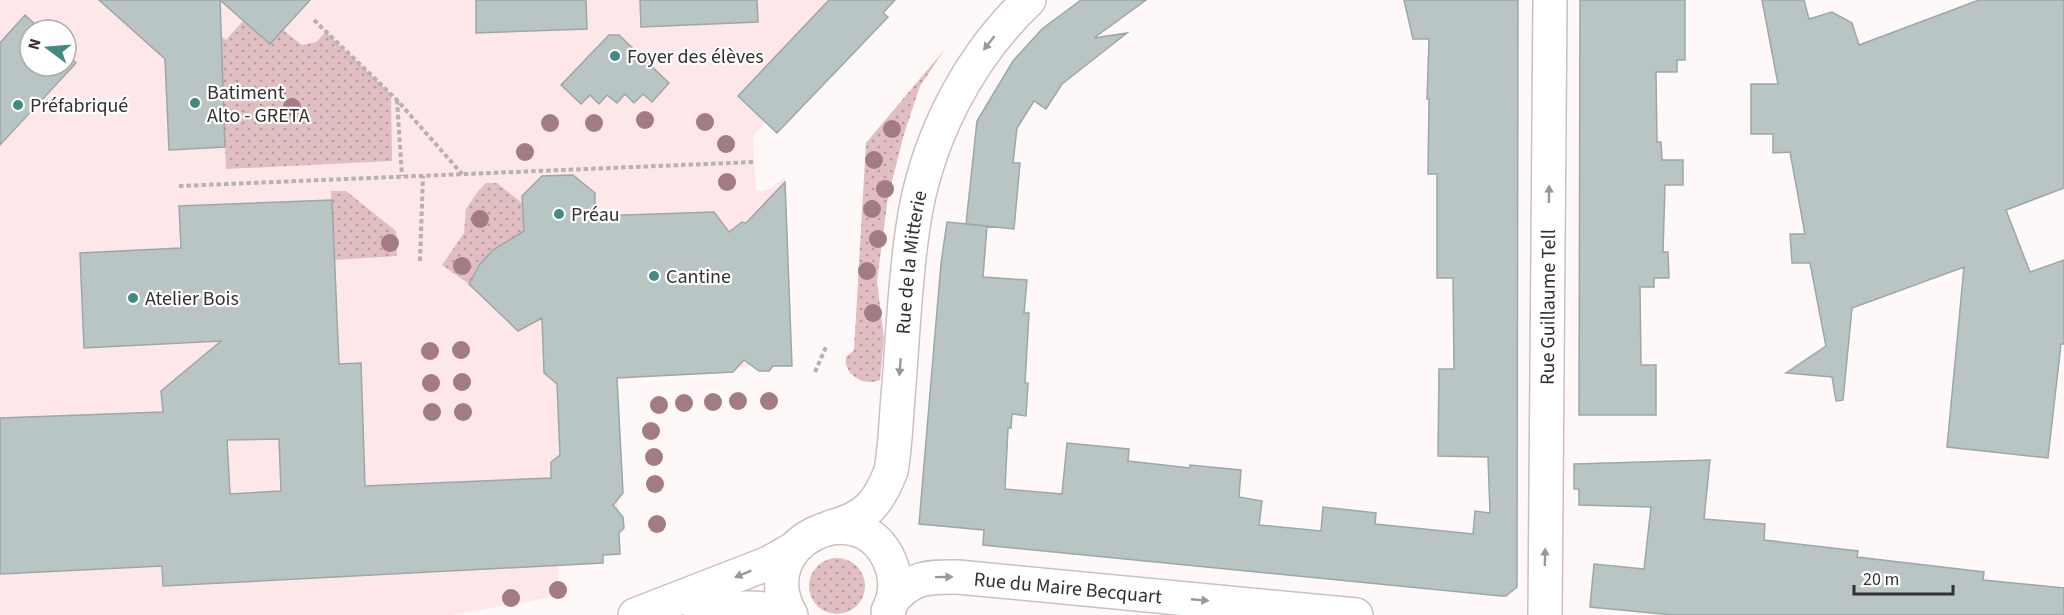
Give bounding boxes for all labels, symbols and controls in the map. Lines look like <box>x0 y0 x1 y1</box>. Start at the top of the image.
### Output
north arrow <box>18 18 78 78</box>
one-way arrow <box>983 35 996 51</box>
text: N <box>23 36 47 52</box>
place label: Foyer des élèves <box>627 43 764 71</box>
marker: Foyer des élèves <box>608 49 622 63</box>
place label: Batiment Alto - GRETA <box>207 79 310 130</box>
place label: Préfabriqué <box>30 92 128 120</box>
marker: Batiment Alto - GRETA <box>188 96 202 110</box>
marker: Préfabriqué <box>11 98 25 112</box>
one-way arrow <box>1544 184 1554 203</box>
street label: Rue de la Mitterie <box>890 188 935 335</box>
place label: Préau <box>571 201 620 229</box>
marker: Préau <box>552 207 566 221</box>
street label: Rue Guillaume Tell <box>1534 229 1563 385</box>
place label: Cantine <box>666 263 731 291</box>
marker: Cantine <box>647 269 661 283</box>
place label: Atelier Bois <box>145 285 239 313</box>
marker: Atelier Bois <box>126 291 140 305</box>
one-way arrow <box>895 358 905 377</box>
one-way arrow <box>1540 547 1550 566</box>
scale bar <box>1854 558 1953 596</box>
street label: Rue du Maire Becquart <box>973 566 1163 611</box>
text: 20 m <box>1863 567 1899 592</box>
one-way arrow <box>733 569 751 579</box>
one-way arrow <box>934 573 953 582</box>
one-way arrow <box>1191 595 1210 605</box>

